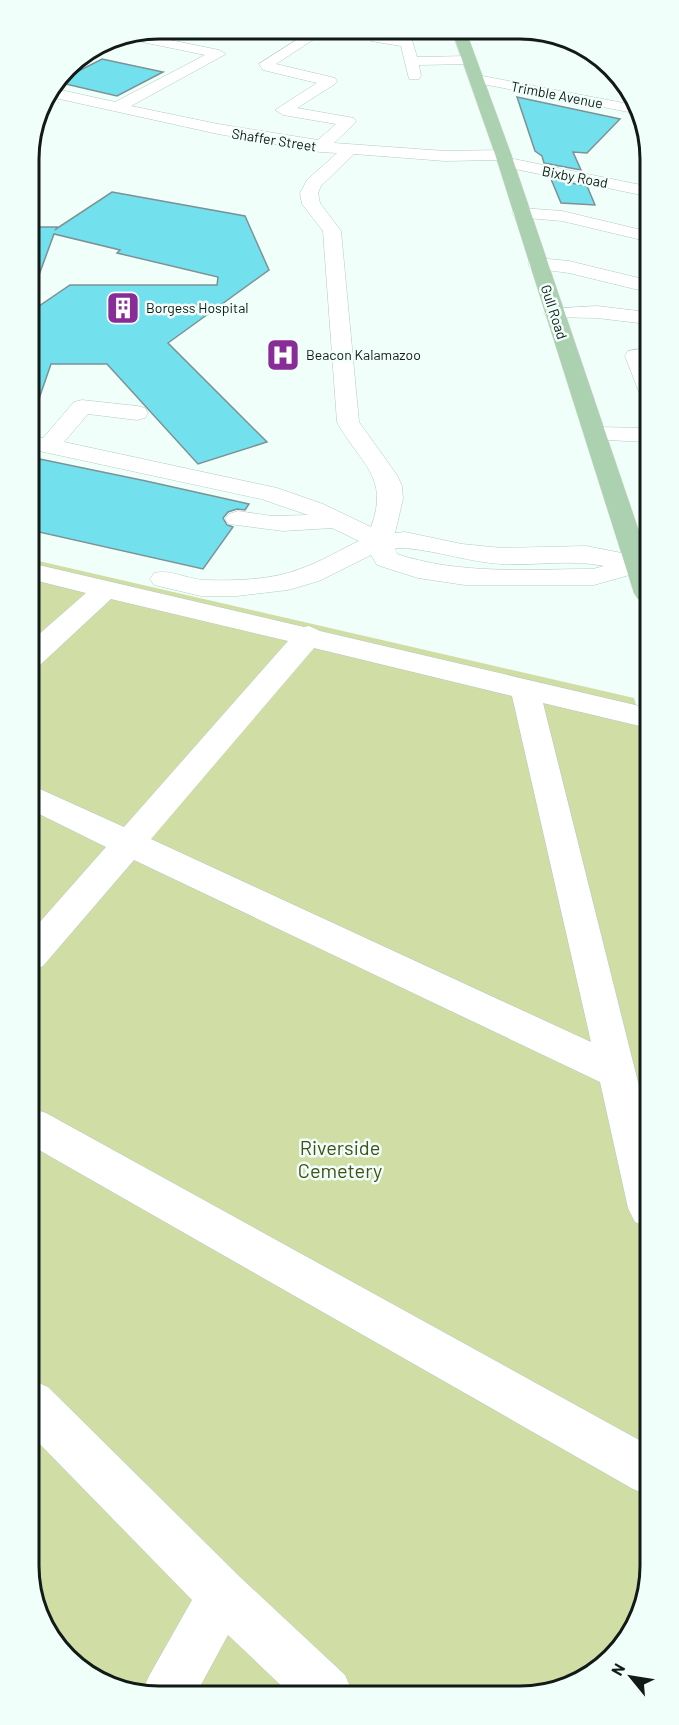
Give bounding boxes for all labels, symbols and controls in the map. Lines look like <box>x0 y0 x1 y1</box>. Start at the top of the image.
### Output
street label: Trimble Avenue <box>510 77 604 112</box>
street label: Shaffer Street <box>230 124 318 155</box>
street label: Bixby Road <box>541 162 609 191</box>
street label: Gull Road <box>538 282 571 341</box>
building icon: Borgess Hospital <box>105 290 141 326</box>
place label: Borgess Hospital <box>146 299 249 316</box>
hospital icon: Beacon Kalamazoo <box>265 337 301 373</box>
place label: Beacon Kalamazoo <box>306 346 421 363</box>
park label: Riverside Cemetery <box>298 1135 382 1182</box>
north arrow <box>601 1647 661 1707</box>
text: N <box>607 1660 628 1679</box>

